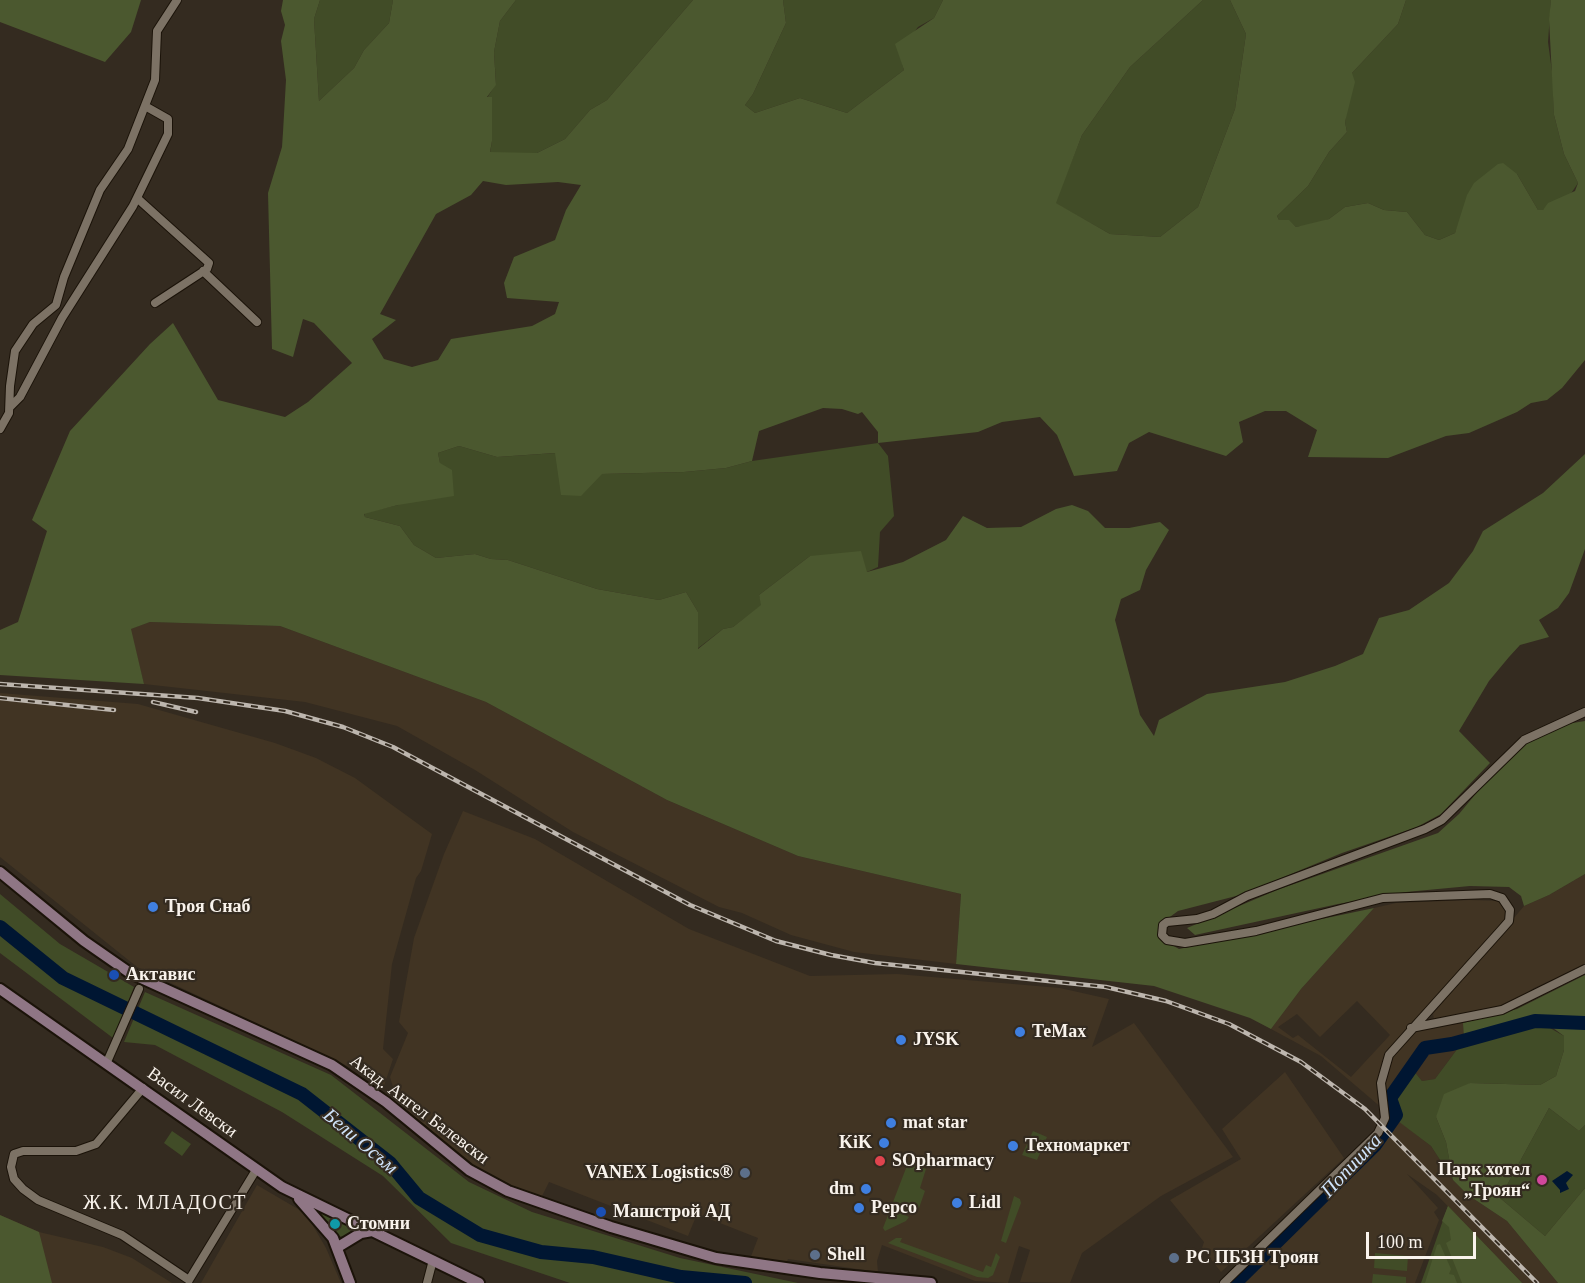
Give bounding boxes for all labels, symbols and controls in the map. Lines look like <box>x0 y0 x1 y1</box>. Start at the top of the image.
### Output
place label: Троя Снаб <box>165 896 251 918</box>
marker: Троя Снаб <box>146 900 160 914</box>
place label: Актавис <box>126 964 196 986</box>
marker: Актавис <box>107 968 121 982</box>
place label: ТеМах <box>1032 1021 1086 1043</box>
marker: ТеМах <box>1013 1025 1027 1039</box>
place label: JYSK <box>913 1029 959 1051</box>
marker: JYSK <box>894 1033 908 1047</box>
street label: Акад. Ангел Балевски <box>345 1050 493 1170</box>
street label: Васил Левски <box>143 1063 241 1143</box>
water label: Бели Осъм <box>318 1104 402 1180</box>
place label: mat star <box>903 1112 967 1134</box>
marker: mat star <box>884 1116 898 1130</box>
water label: Попишка <box>1316 1129 1388 1203</box>
place label: KiK <box>839 1132 872 1154</box>
place label: Техномаркет <box>1025 1135 1130 1157</box>
marker: KiK <box>877 1136 891 1150</box>
marker: Техномаркет <box>1006 1139 1020 1153</box>
place label: SOpharmacy <box>892 1150 994 1172</box>
marker: SOpharmacy <box>873 1154 887 1168</box>
place label: Парк хотел „Троян“ <box>1438 1159 1530 1202</box>
place label: VANEX Logistics® <box>585 1162 733 1184</box>
marker: VANEX Logistics® <box>738 1166 752 1180</box>
marker: Парк хотел „Троян“ <box>1535 1173 1549 1187</box>
place label: dm <box>829 1178 854 1200</box>
marker: dm <box>859 1182 873 1196</box>
district label: Ж.К. МЛАДОСТ <box>83 1192 247 1216</box>
place label: Lidl <box>969 1192 1001 1214</box>
marker: Lidl <box>950 1196 964 1210</box>
place label: Pepco <box>871 1197 917 1219</box>
place label: Машстрой АД <box>613 1201 731 1223</box>
marker: Pepco <box>852 1201 866 1215</box>
marker: Машстрой АД <box>594 1205 608 1219</box>
place label: Стомни <box>347 1213 410 1235</box>
marker: Стомни <box>328 1217 342 1231</box>
scale bar <box>1369 1220 1478 1258</box>
text: 100 m <box>1377 1232 1423 1252</box>
place label: Shell <box>827 1244 865 1266</box>
place label: РС ПБЗН Троян <box>1186 1247 1319 1269</box>
marker: Shell <box>808 1248 822 1262</box>
marker: РС ПБЗН Троян <box>1167 1251 1181 1265</box>

